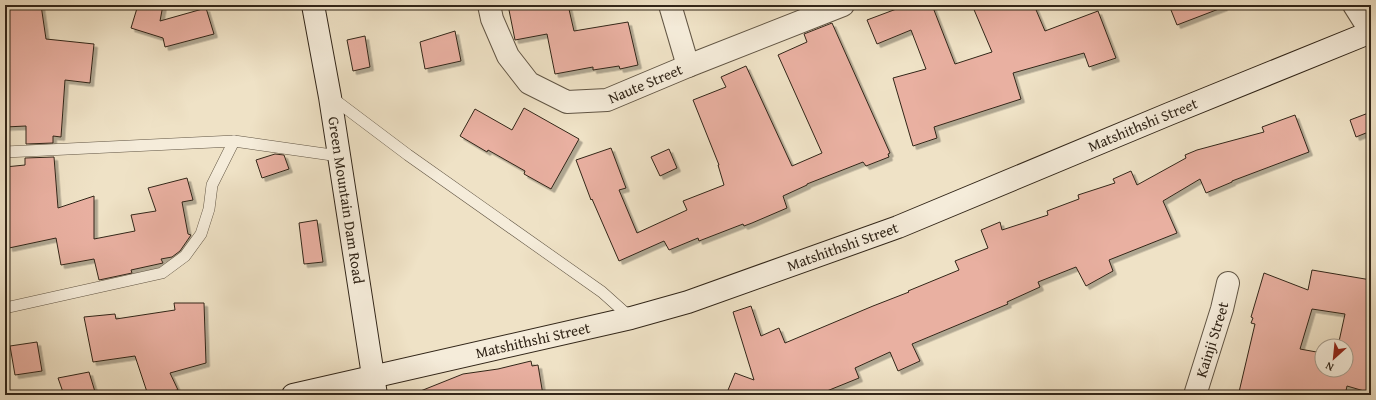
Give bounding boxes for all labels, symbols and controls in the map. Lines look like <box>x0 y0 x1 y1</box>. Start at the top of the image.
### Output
street label: Naute Street <box>605 58 686 108</box>
street label: Matshithshi Street <box>1085 92 1201 157</box>
street label: Green Mountain Dam Road <box>323 115 370 285</box>
street label: Matshithshi Street <box>784 217 902 276</box>
street label: Kainji Street <box>1190 299 1233 380</box>
street label: Matshithshi Street <box>473 316 593 363</box>
north arrow <box>1314 338 1354 378</box>
text: N <box>1322 358 1336 376</box>

